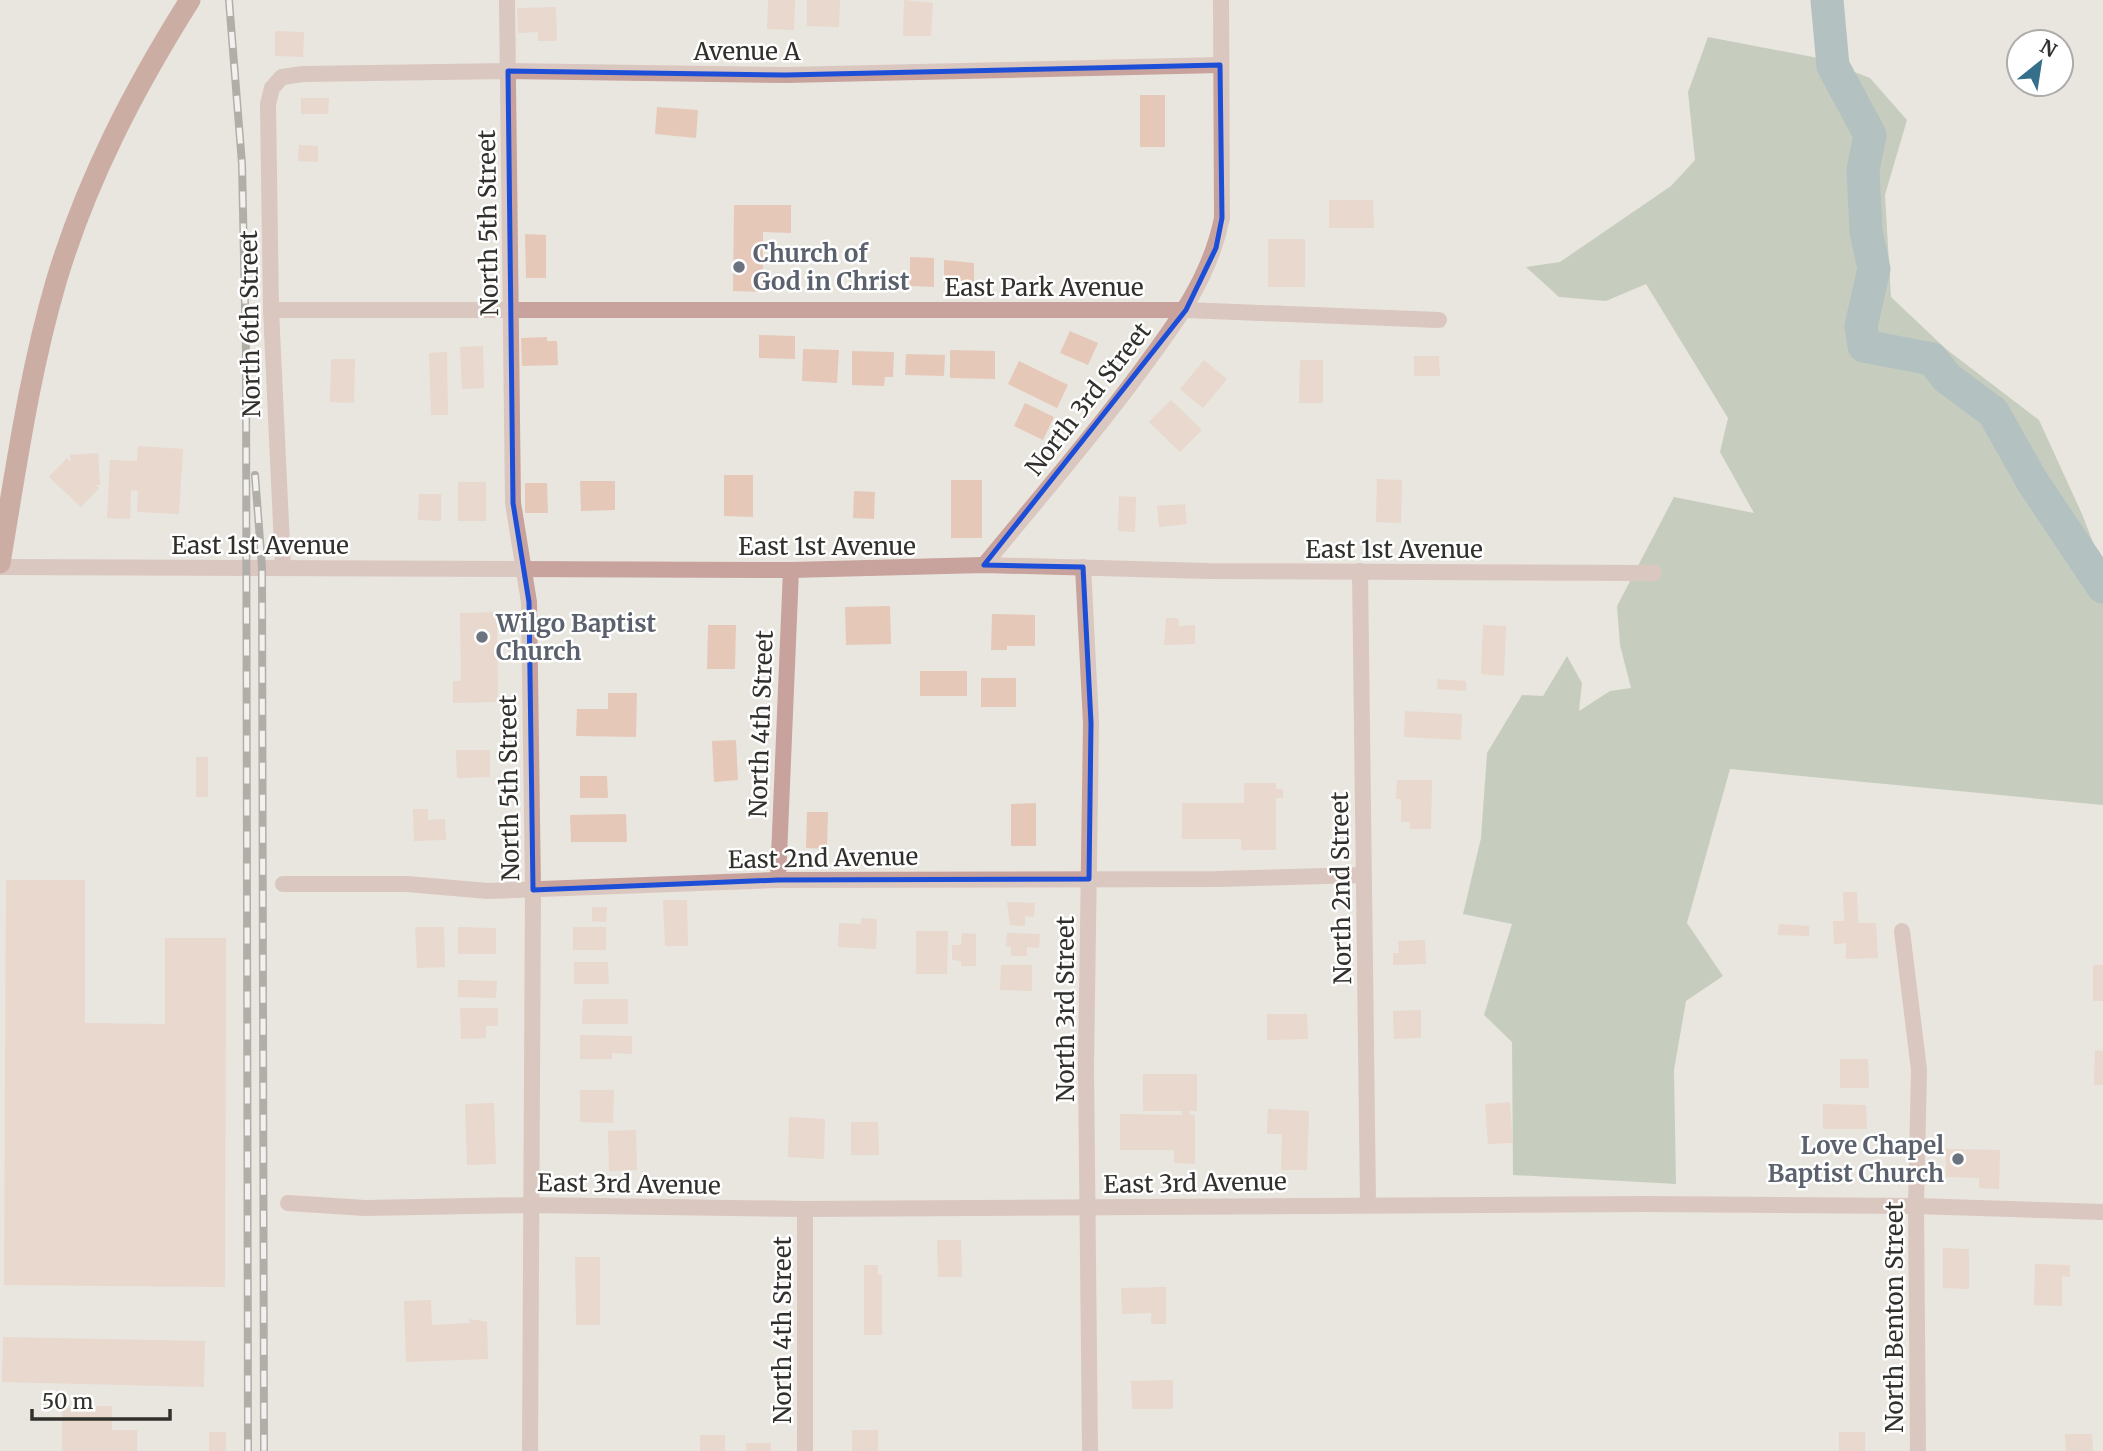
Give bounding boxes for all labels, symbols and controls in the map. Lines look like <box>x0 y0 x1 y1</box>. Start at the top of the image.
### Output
north arrow <box>2005 28 2075 98</box>
text: N <box>2036 34 2061 62</box>
street label: Avenue A <box>693 36 801 67</box>
street label: North 5th Street <box>471 129 505 317</box>
street label: North 6th Street <box>233 229 267 418</box>
place label: Church of God in Christ <box>753 238 910 297</box>
marker: Church of God in Christ <box>731 259 747 275</box>
street label: East Park Avenue <box>944 272 1144 303</box>
street label: North 3rd Street <box>1019 316 1158 482</box>
street label: East 1st Avenue <box>171 530 349 561</box>
street label: East 1st Avenue <box>738 531 916 562</box>
street label: East 1st Avenue <box>1305 534 1483 565</box>
place label: Wilgo Baptist Church <box>495 608 657 667</box>
marker: Wilgo Baptist Church <box>474 629 490 645</box>
street label: North 4th Street <box>742 629 780 818</box>
street label: North 5th Street <box>492 694 526 882</box>
street label: North 2nd Street <box>1324 791 1358 985</box>
street label: East 2nd Avenue <box>728 841 918 875</box>
street label: North 3rd Street <box>1050 915 1081 1102</box>
place label: Love Chapel Baptist Church <box>1767 1130 1944 1189</box>
marker: Love Chapel Baptist Church <box>1950 1151 1966 1167</box>
street label: East 3rd Avenue <box>1103 1166 1287 1200</box>
street label: East 3rd Avenue <box>537 1167 721 1201</box>
street label: North Benton Street <box>1879 1200 1910 1433</box>
street label: North 4th Street <box>767 1236 798 1424</box>
scale bar <box>32 1378 170 1422</box>
text: 50 m <box>42 1388 93 1415</box>

